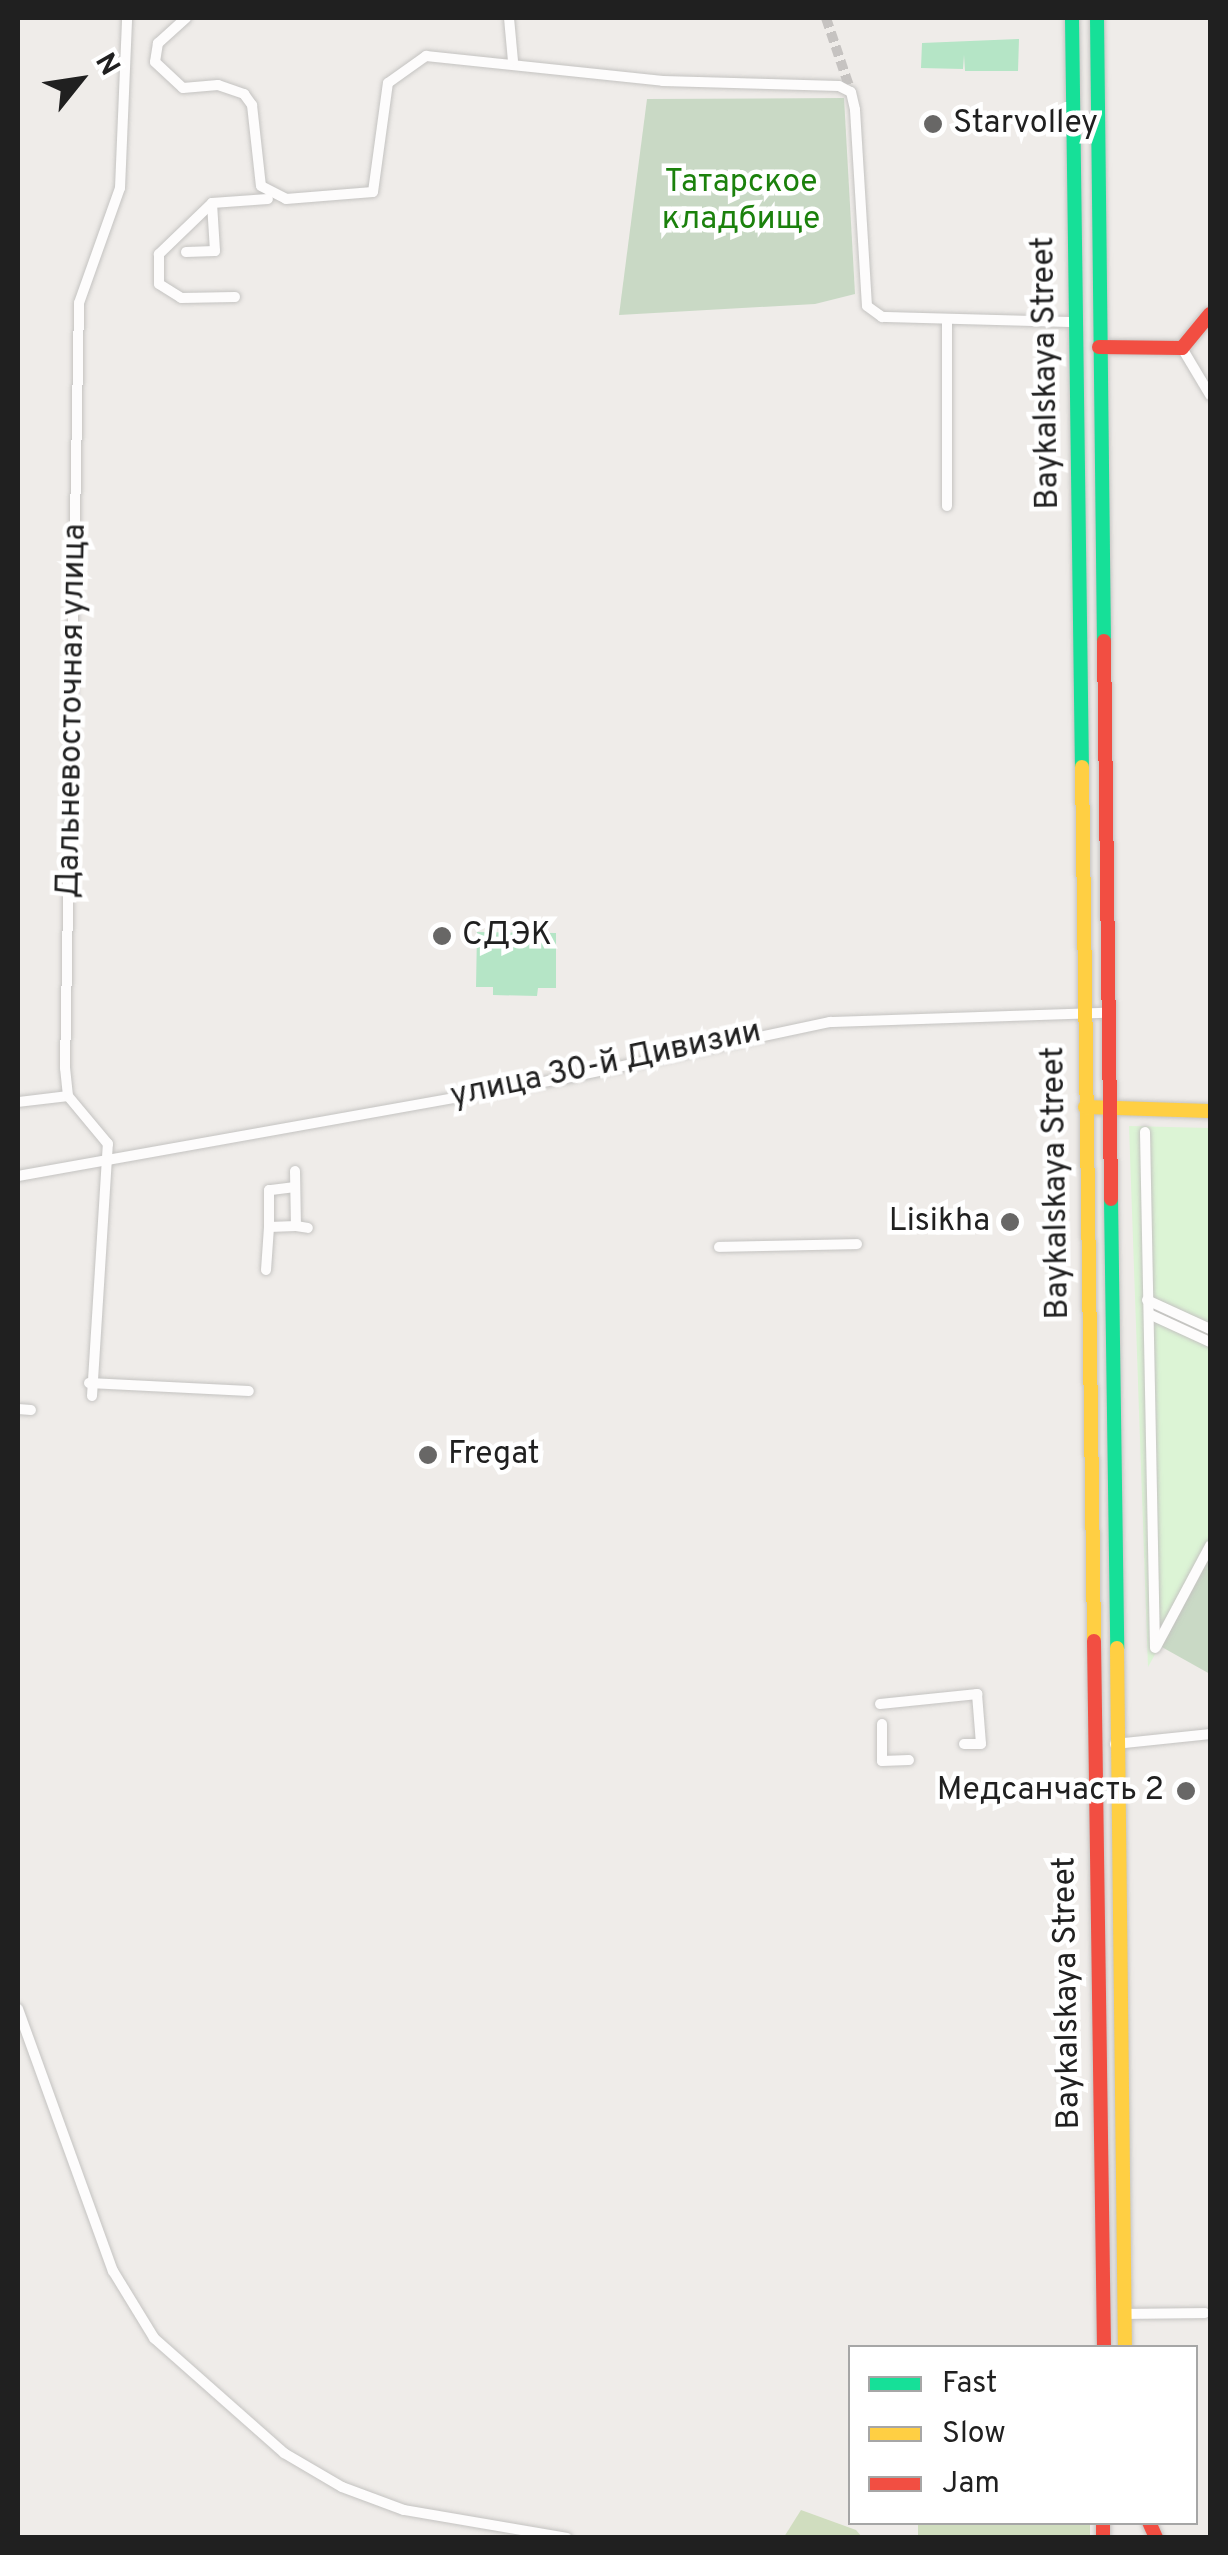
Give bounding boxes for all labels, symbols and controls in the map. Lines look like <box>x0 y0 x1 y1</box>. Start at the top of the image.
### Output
north arrow <box>30 30 130 130</box>
text: N <box>85 47 127 83</box>
place label: Starvolley <box>953 105 1098 143</box>
marker: Starvolley <box>922 113 944 135</box>
park label: Татарское кладбище <box>662 165 820 240</box>
street label: Baykalskaya Street <box>1025 236 1069 510</box>
street label: Дальневосточная улица <box>51 523 95 899</box>
place label: СДЭК <box>462 917 552 955</box>
marker: СДЭК <box>431 925 453 947</box>
street label: улица 30-й Дивизии <box>447 1013 765 1117</box>
street label: Baykalskaya Street <box>1035 1046 1079 1320</box>
place label: Lisikha <box>889 1203 990 1241</box>
marker: Lisikha <box>999 1211 1021 1233</box>
place label: Fregat <box>448 1436 540 1474</box>
marker: Fregat <box>417 1444 439 1466</box>
place label: Медсанчасть 2 <box>937 1772 1164 1810</box>
marker: Медсанчасть 2 <box>1173 1778 1199 1804</box>
street label: Baykalskaya Street <box>1046 1856 1090 2130</box>
legend <box>848 2345 1198 2525</box>
text: Fast <box>942 2366 997 2403</box>
text: Slow <box>942 2416 1006 2453</box>
text: Jam <box>942 2466 1000 2503</box>

